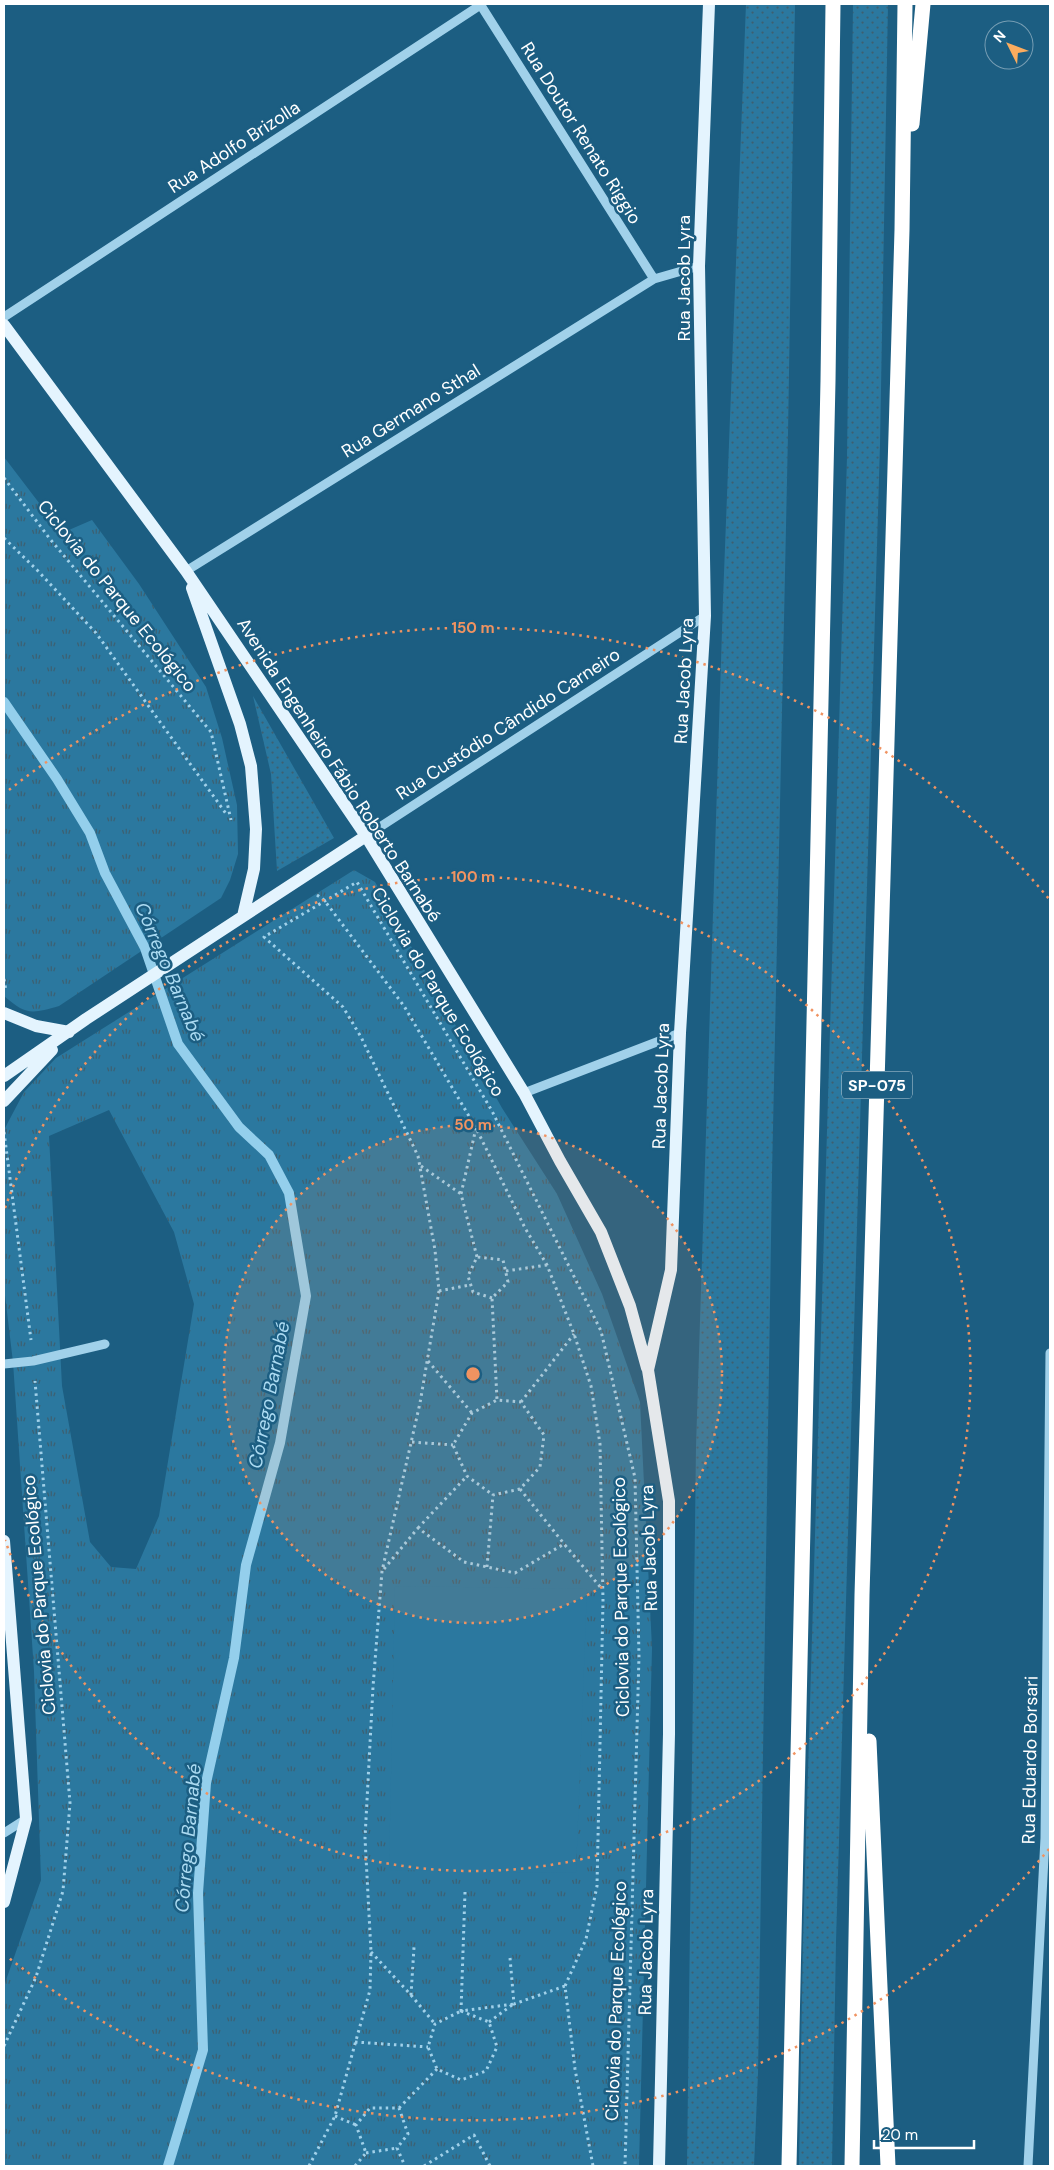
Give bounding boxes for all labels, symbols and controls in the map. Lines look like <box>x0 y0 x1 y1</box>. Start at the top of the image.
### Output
north arrow <box>984 20 1034 70</box>
text: N <box>989 26 1009 46</box>
street label: Rua Doutor Renato Riggio <box>515 37 647 229</box>
street label: Rua Adolfo Brizolla <box>163 95 305 199</box>
street label: Rua Jacob Lyra <box>672 215 696 341</box>
street label: Rua Germano Sthal <box>337 359 485 463</box>
street label: Ciclovia do Parque Ecológico <box>32 495 202 697</box>
street label: Avenida Engenheiro Fábio Roberto Barnabé <box>231 613 447 927</box>
street label: Rua Jacob Lyra <box>669 617 699 745</box>
text: 150 m <box>452 618 495 638</box>
street label: Rua Custódio Cândido Carneiro <box>391 642 625 806</box>
text: 100 m <box>451 867 495 887</box>
street label: Ciclovia do Parque Ecológico <box>366 883 510 1101</box>
water label: Córrego Barnabé <box>129 898 211 1046</box>
street label: Rua Jacob Lyra <box>647 1022 675 1150</box>
road number: SP-075 <box>842 1072 912 1098</box>
text: 50 m <box>454 1115 492 1135</box>
water label: Córrego Barnabé <box>242 1319 296 1471</box>
centre of rings <box>464 1365 482 1383</box>
street label: Ciclovia do Parque Ecológico <box>17 1474 61 1716</box>
street label: Ciclovia do Parque Ecológico <box>607 1477 635 1717</box>
street label: Rua Jacob Lyra <box>635 1484 663 1612</box>
street label: Rua Eduardo Borsari <box>1017 1676 1043 1844</box>
water label: Córrego Barnabé <box>169 1762 207 1914</box>
street label: Ciclovia do Parque Ecológico <box>600 1880 632 2122</box>
street label: Rua Jacob Lyra <box>633 1889 659 2015</box>
scale bar <box>874 2118 974 2150</box>
text: 20 m <box>882 2125 918 2145</box>

